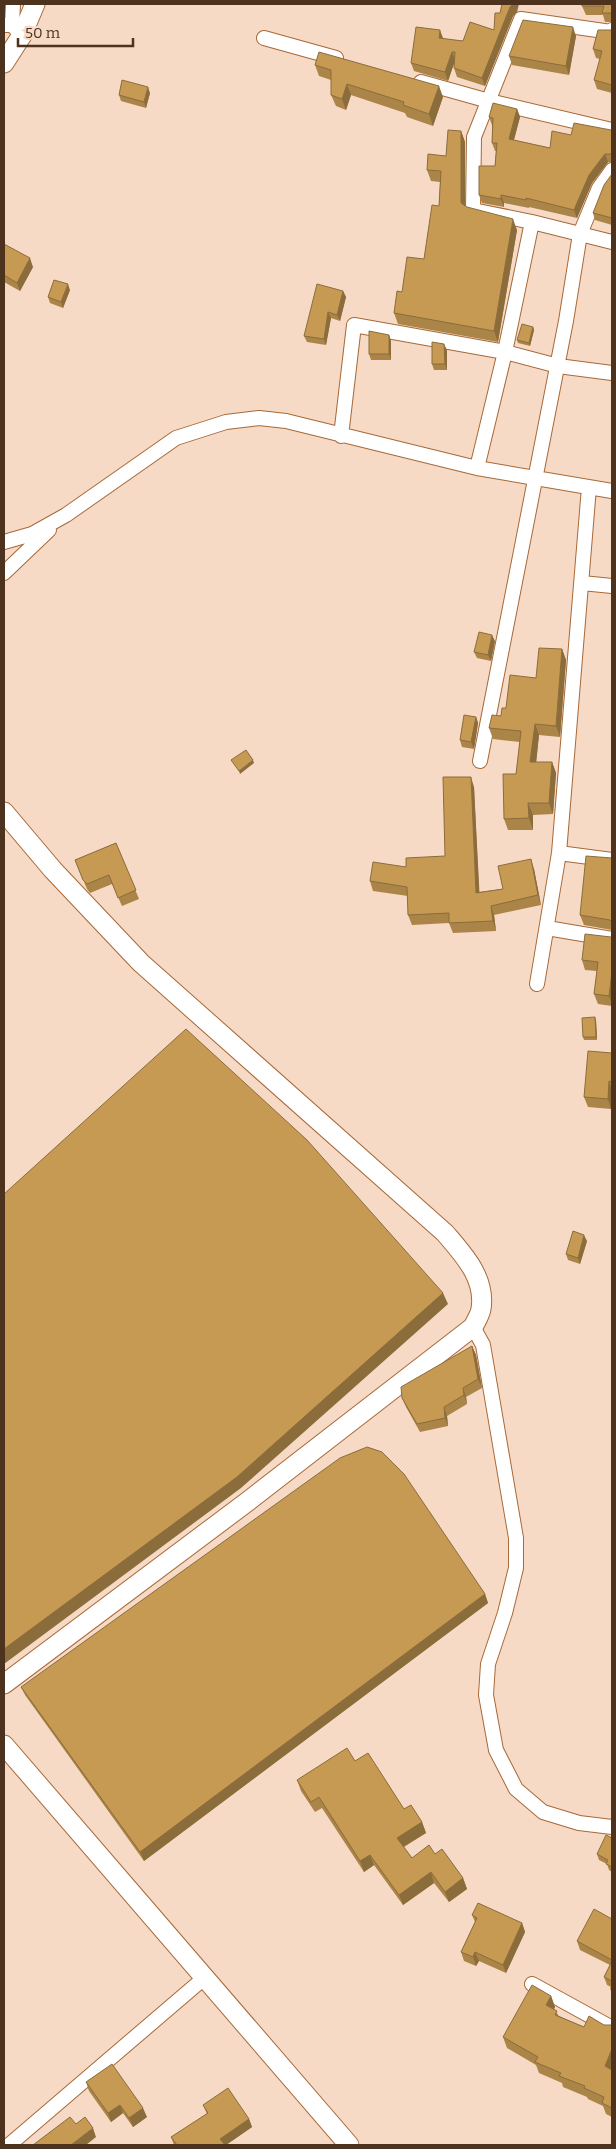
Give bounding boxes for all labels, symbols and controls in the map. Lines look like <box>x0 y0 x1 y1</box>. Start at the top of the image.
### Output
scale bar <box>18 15 132 47</box>
text: 50 m <box>25 24 61 42</box>

